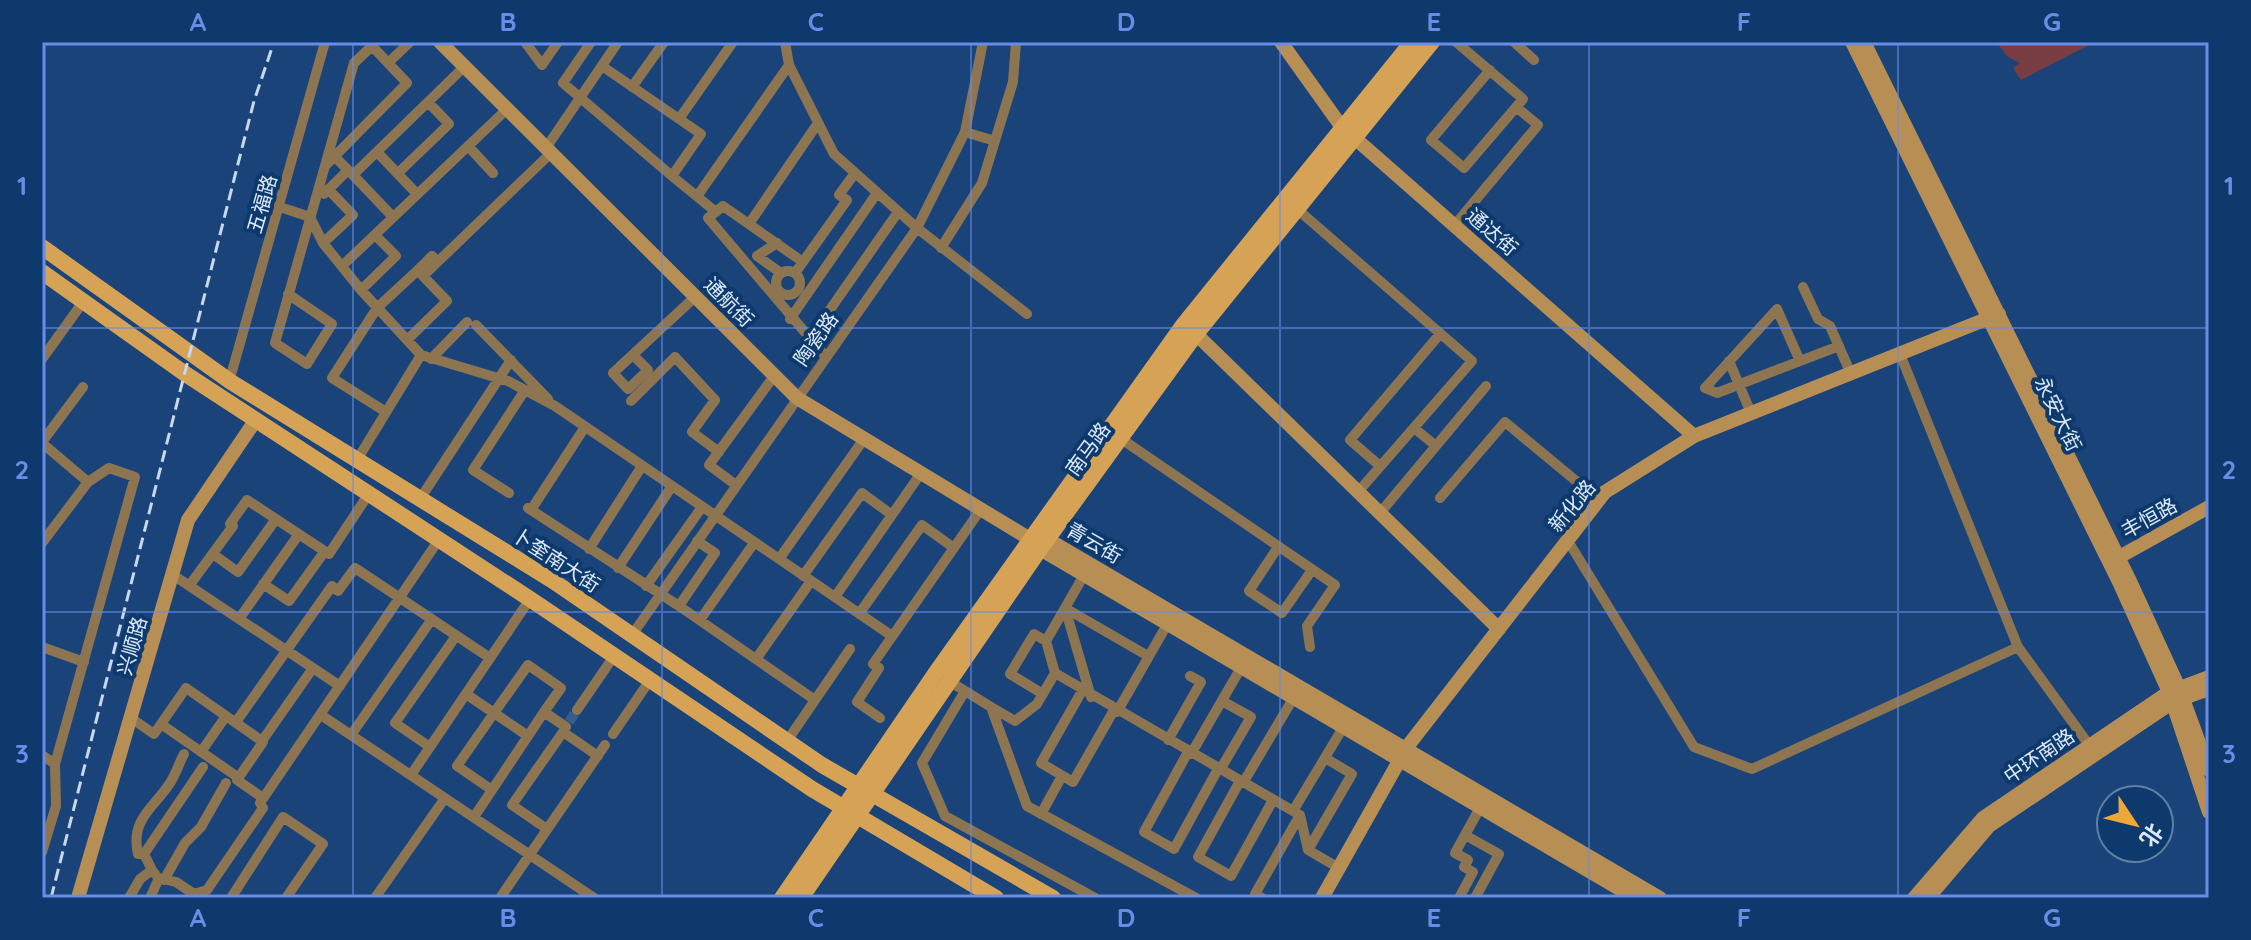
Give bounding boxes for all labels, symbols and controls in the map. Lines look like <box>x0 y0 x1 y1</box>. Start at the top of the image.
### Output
text: A <box>190 5 207 38</box>
text: B <box>499 5 517 38</box>
text: C <box>808 5 824 38</box>
text: D <box>1117 5 1135 38</box>
text: E <box>1427 5 1441 38</box>
text: F <box>1737 5 1751 38</box>
text: G <box>2043 5 2061 38</box>
text: 1 <box>17 169 27 202</box>
text: 1 <box>2224 169 2234 202</box>
street label: 五福路 <box>241 172 282 236</box>
street label: 通达街 <box>1461 203 1523 261</box>
street label: 通航街 <box>699 272 759 332</box>
street label: 陶瓷路 <box>788 307 843 370</box>
street label: 永安大街 <box>2030 372 2087 455</box>
street label: 南马路 <box>1060 417 1115 480</box>
text: 2 <box>15 453 29 486</box>
text: 2 <box>2222 453 2236 486</box>
street label: 新化路 <box>1543 475 1600 537</box>
street label: 丰恒路 <box>2116 492 2181 543</box>
street label: 青云街 <box>1062 517 1126 568</box>
street label: 卜奎南大街 <box>508 522 605 597</box>
street label: 兴顺路 <box>111 614 152 678</box>
street label: 中环南路 <box>1999 723 2079 788</box>
text: 3 <box>15 737 29 770</box>
text: 3 <box>2222 737 2236 770</box>
north arrow <box>2095 784 2175 864</box>
text: 北 <box>2134 818 2169 853</box>
text: A <box>190 901 207 934</box>
text: B <box>499 901 517 934</box>
text: C <box>808 901 824 934</box>
text: D <box>1117 901 1135 934</box>
text: E <box>1427 901 1441 934</box>
text: F <box>1737 901 1751 934</box>
text: G <box>2043 901 2061 934</box>

